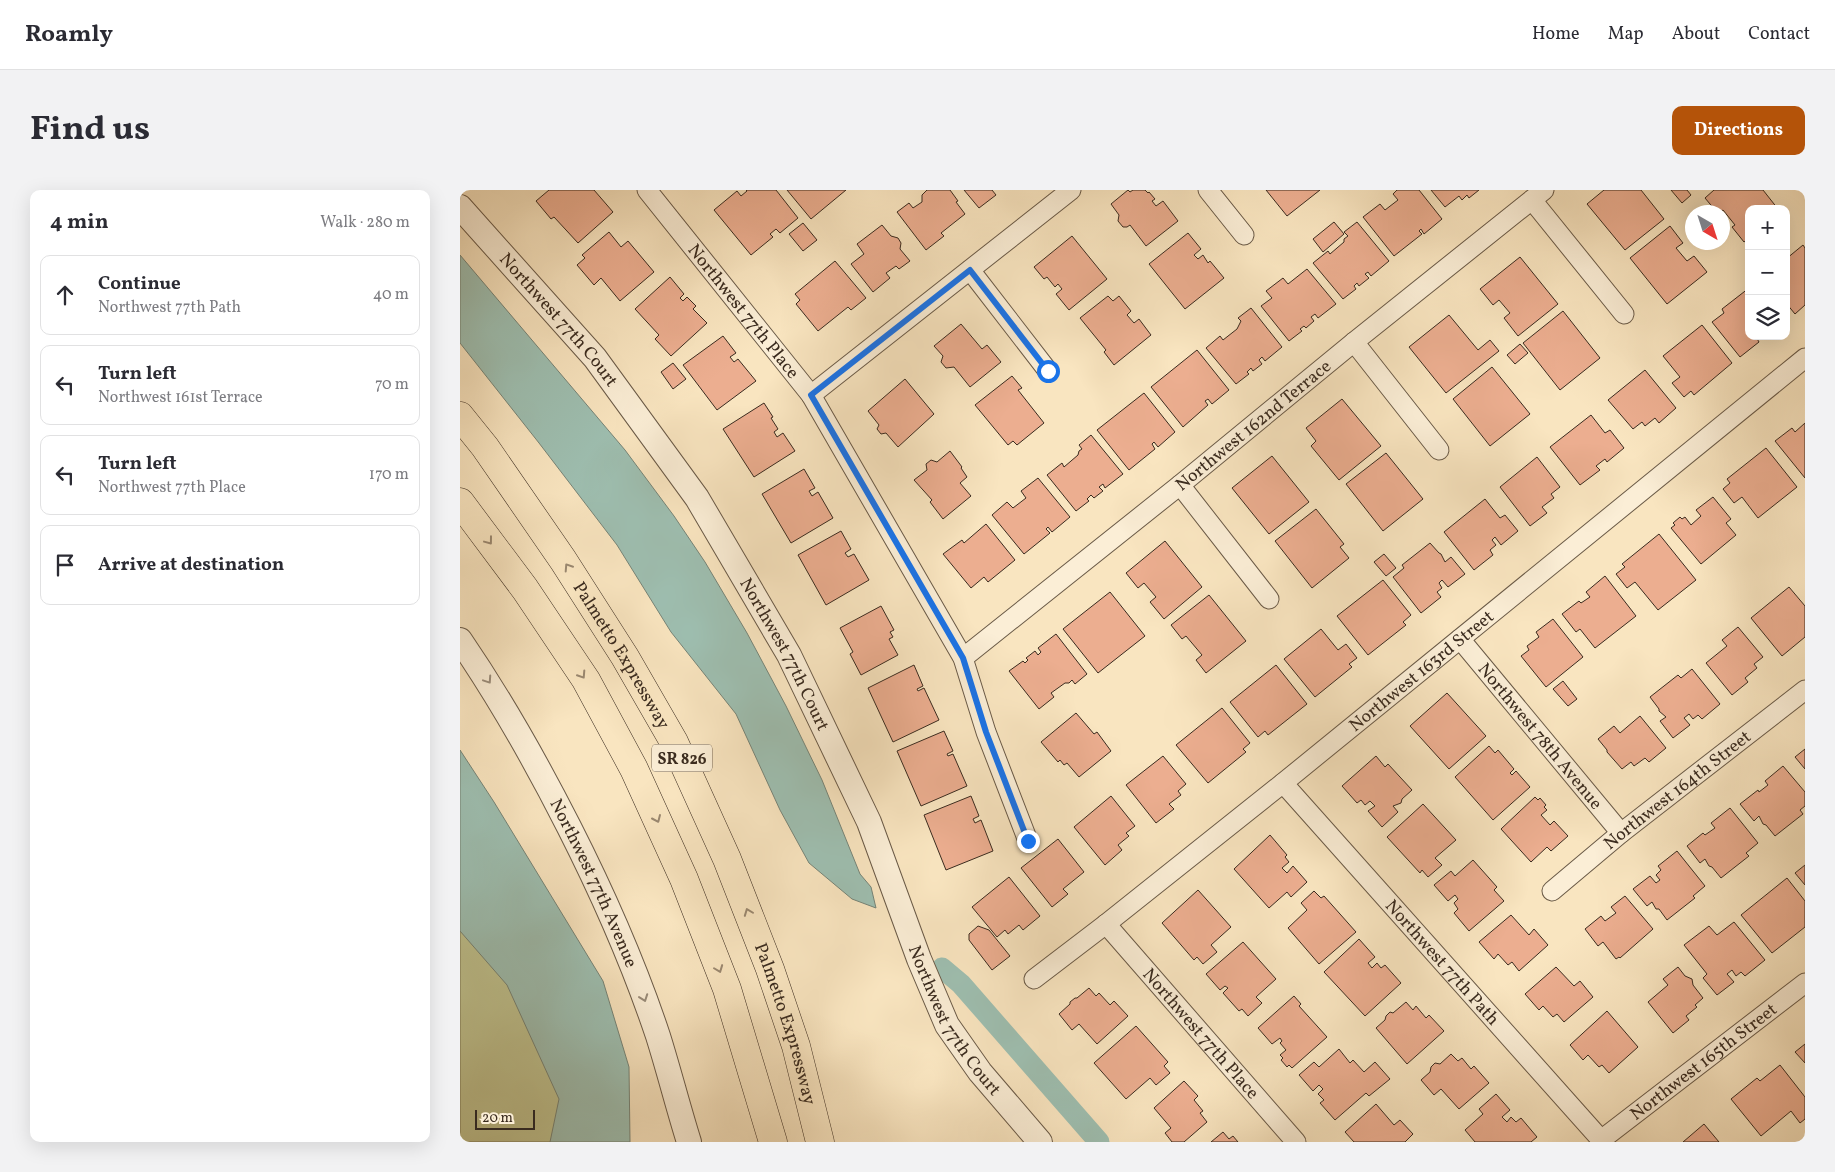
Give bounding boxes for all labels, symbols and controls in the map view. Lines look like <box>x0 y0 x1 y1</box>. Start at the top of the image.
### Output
text: Roamly <box>25 18 113 52</box>
text: Home <box>1532 22 1580 47</box>
text: Map <box>1608 22 1644 47</box>
text: About <box>1672 22 1720 47</box>
text: Contact <box>1748 22 1810 47</box>
text: Find us <box>30 106 150 154</box>
button: Directions <box>1672 106 1805 155</box>
north arrow <box>1685 205 1730 250</box>
map controls <box>1745 205 1790 340</box>
button: + <box>1745 205 1790 250</box>
text: 4 min <box>50 208 109 237</box>
text: Walk · 280 m <box>320 212 410 234</box>
street label: Northwest 77th Place <box>681 239 804 385</box>
street label: Northwest 77th Court <box>493 248 623 393</box>
button: − <box>1745 250 1790 295</box>
text: Continue <box>98 271 181 297</box>
icon: ahead <box>51 281 79 309</box>
text: 40 m <box>373 284 409 306</box>
button: layers <box>1745 295 1790 340</box>
text: Northwest 77th Path <box>98 297 241 319</box>
street label: Northwest 162nd Terrace <box>1171 355 1337 498</box>
route start <box>1037 360 1060 383</box>
text: Turn left <box>98 361 177 387</box>
icon: left <box>51 371 79 399</box>
text: 70 m <box>375 374 409 396</box>
text: Northwest 161st Terrace <box>98 387 263 409</box>
text: Turn left <box>98 451 177 477</box>
icon: left <box>51 461 79 489</box>
text: 170 m <box>369 464 409 486</box>
text: Northwest 77th Place <box>98 477 246 499</box>
one-way arrow <box>483 535 492 545</box>
icon: arrive <box>51 551 79 579</box>
text: Arrive at destination <box>98 552 284 578</box>
one-way arrow <box>565 564 574 573</box>
street label: Northwest 77th Court <box>732 574 835 735</box>
street label: Palmetto Expressway <box>566 577 675 734</box>
street label: Northwest 163rd Street <box>1344 605 1500 738</box>
street label: Northwest 78th Avenue <box>1471 658 1608 816</box>
one-way arrow <box>575 669 585 678</box>
one-way arrow <box>482 674 491 684</box>
street label: Northwest 164th Street <box>1599 725 1757 856</box>
road number: SR 826 <box>652 744 712 772</box>
street label: Northwest 77th Avenue <box>543 795 643 972</box>
one-way arrow <box>650 814 661 823</box>
route end <box>1017 830 1040 853</box>
street label: Northwest 77th Path <box>1379 895 1505 1032</box>
one-way arrow <box>743 908 754 917</box>
street label: Palmetto Expressway <box>747 940 821 1108</box>
street label: Northwest 77th Court <box>901 942 1006 1102</box>
street label: Northwest 77th Place <box>1136 963 1264 1105</box>
one-way arrow <box>713 964 723 973</box>
one-way arrow <box>638 993 648 1002</box>
street label: Northwest 165th Street <box>1625 998 1783 1127</box>
scale bar <box>475 1107 535 1130</box>
text: 20 m <box>482 1109 513 1128</box>

